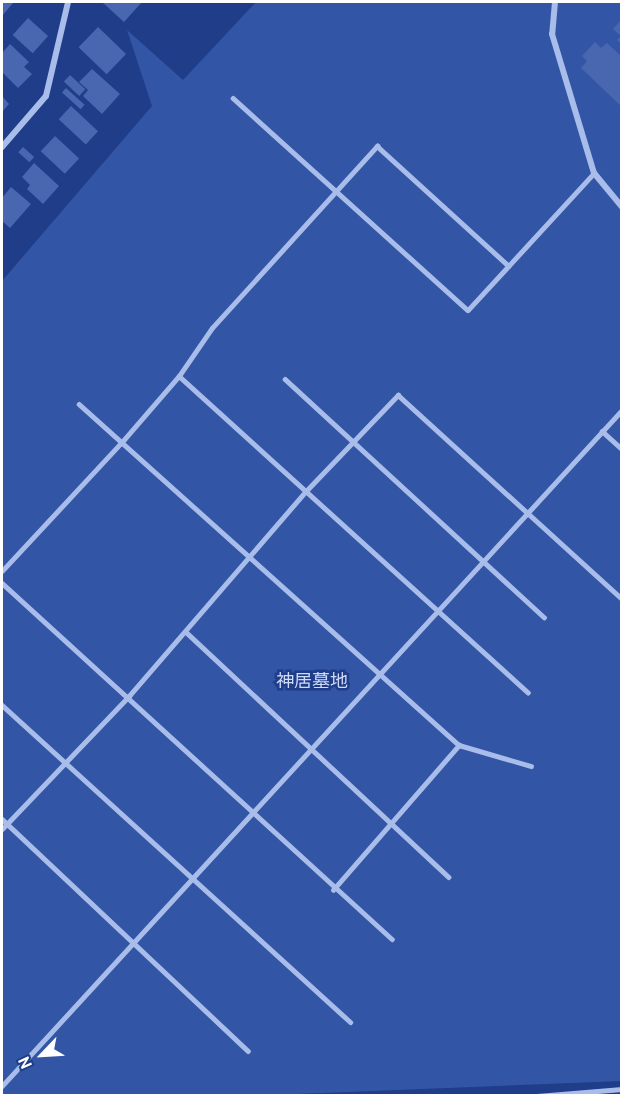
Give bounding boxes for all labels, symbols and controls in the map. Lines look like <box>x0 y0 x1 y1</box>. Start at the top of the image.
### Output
park label: 神居墓地 <box>276 670 348 692</box>
north arrow <box>12 1025 72 1085</box>
text: N <box>14 1054 36 1072</box>

